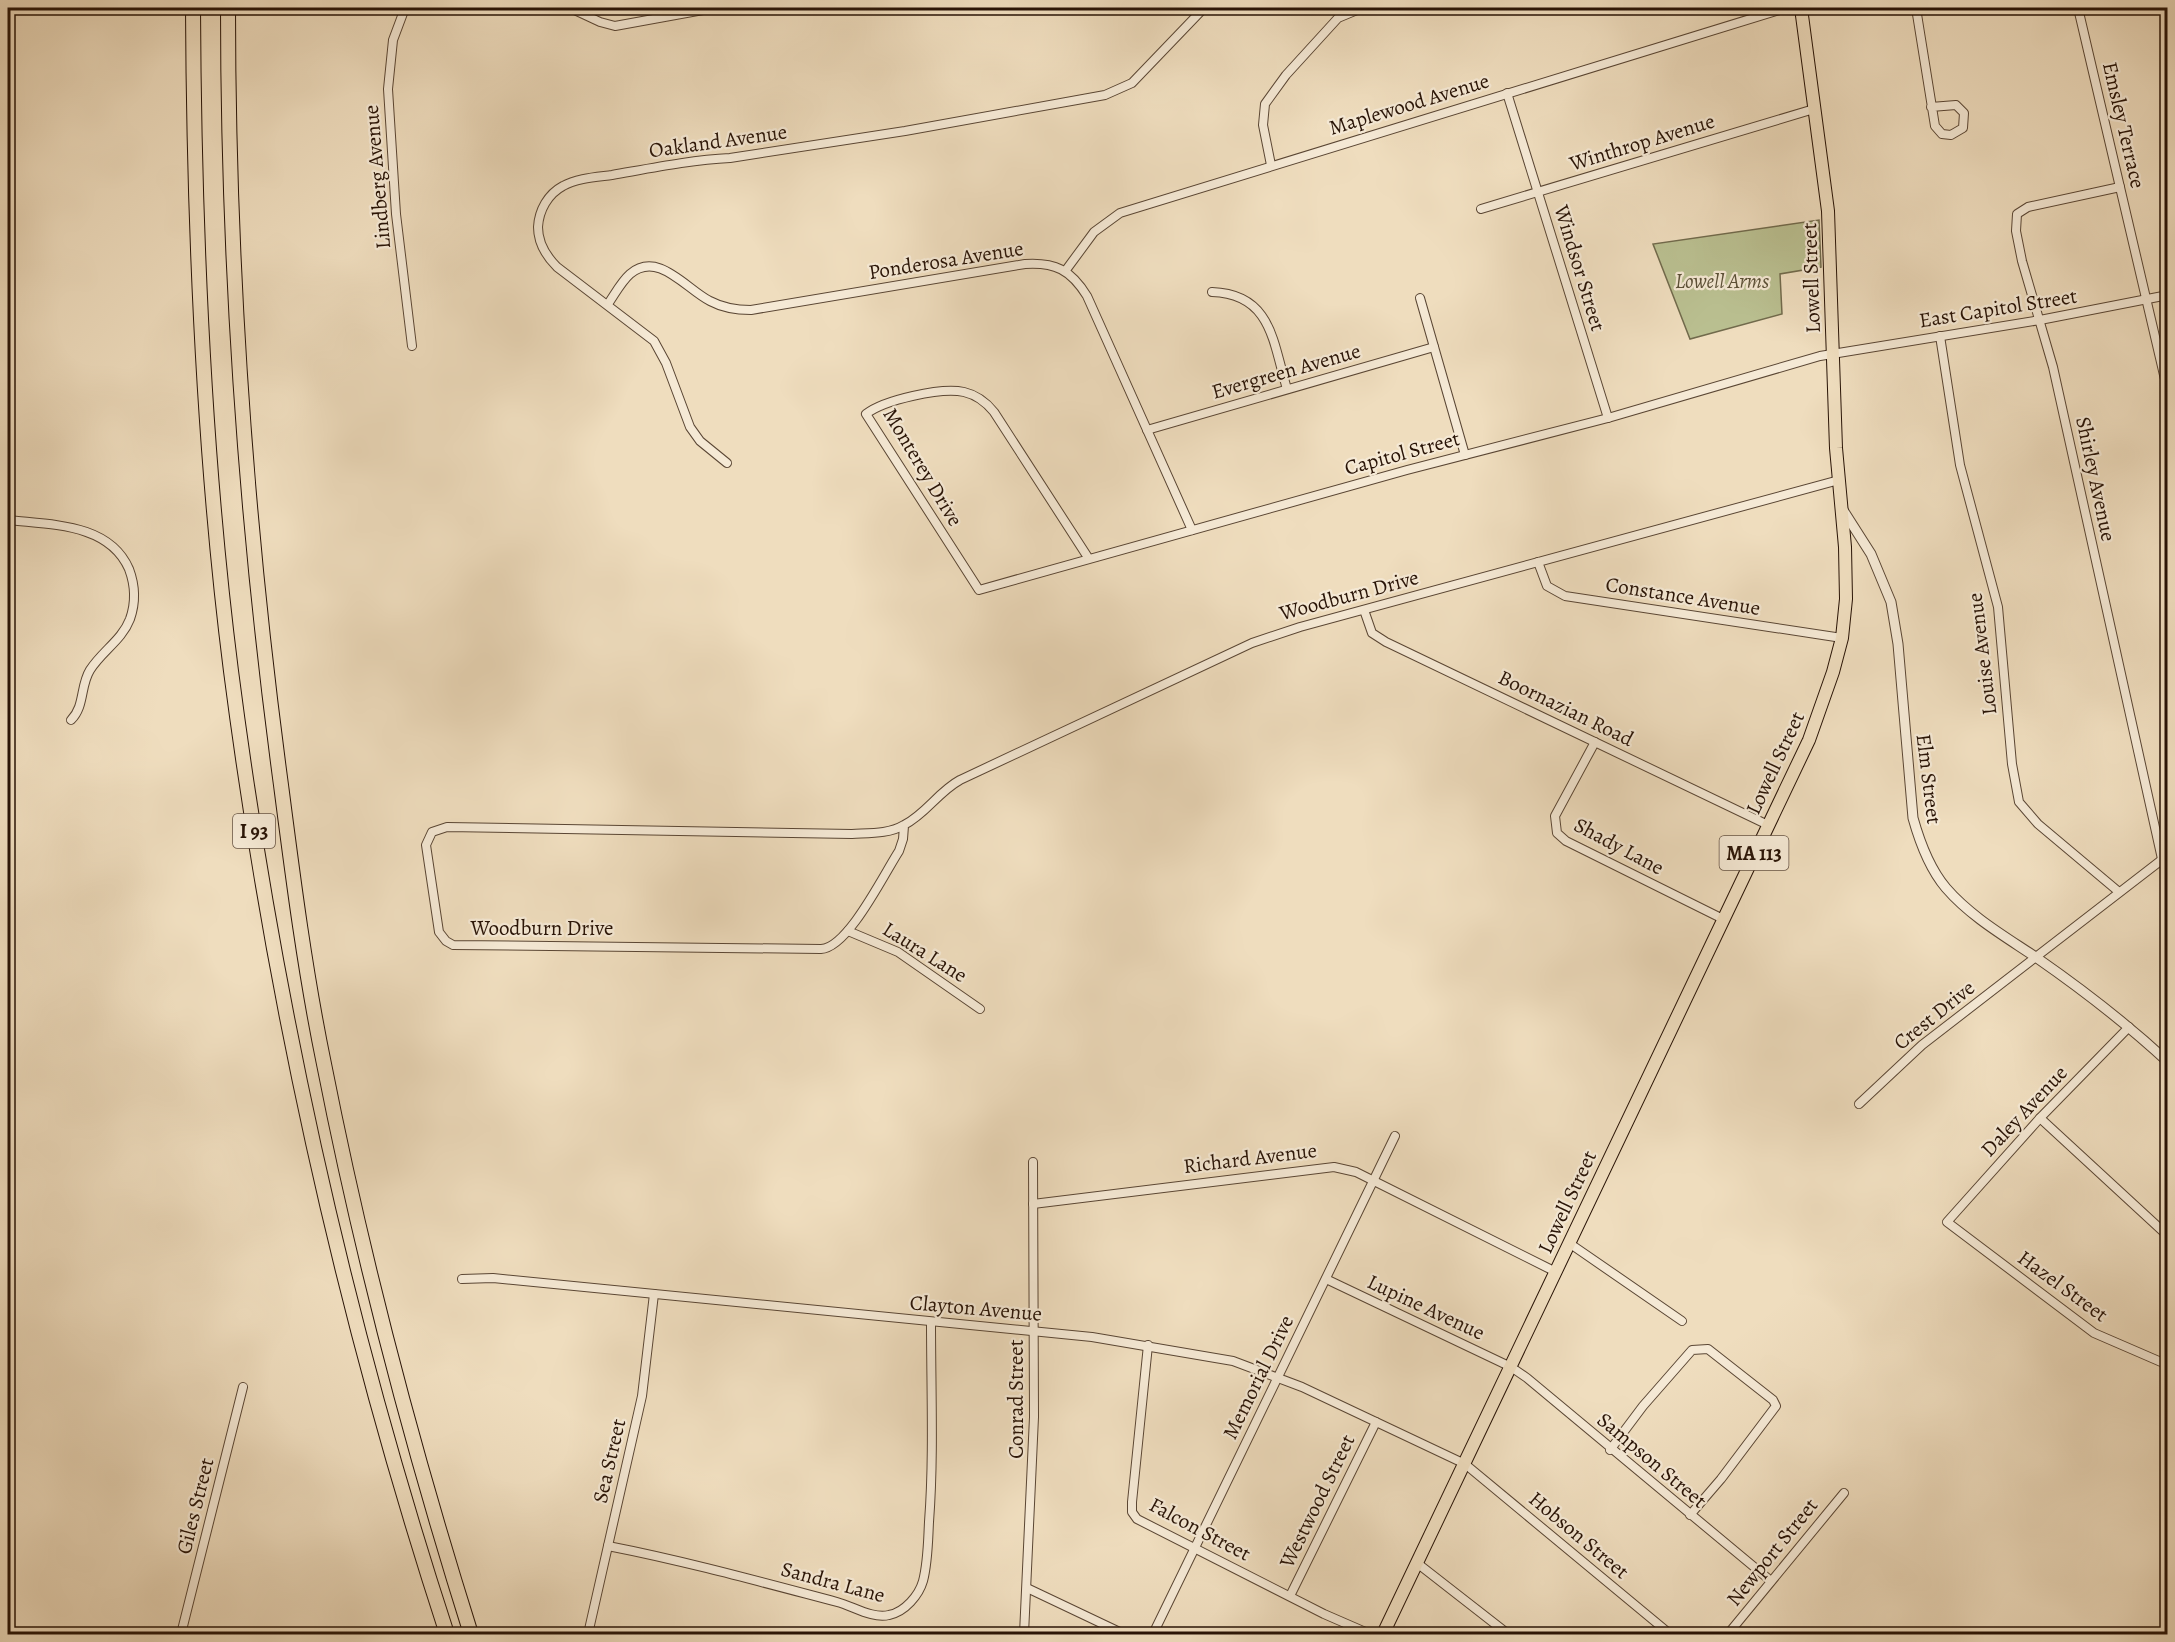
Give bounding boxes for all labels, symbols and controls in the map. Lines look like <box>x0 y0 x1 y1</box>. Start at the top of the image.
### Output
street label: Emsley Terrace <box>2096 59 2152 191</box>
street label: Maplewood Avenue <box>1325 66 1493 142</box>
street label: Lindberg Avenue <box>357 104 397 250</box>
street label: Winthrop Avenue <box>1565 107 1718 178</box>
street label: Oakland Avenue <box>647 117 789 165</box>
street label: Windsor Street <box>1547 201 1612 334</box>
street label: Lowell Street <box>1795 222 1827 334</box>
street label: Ponderosa Avenue <box>867 234 1025 286</box>
park label: Lowell Arms <box>1675 267 1769 295</box>
street label: East Capitol Street <box>1917 282 2079 334</box>
street label: Evergreen Avenue <box>1208 336 1364 406</box>
street label: Monterey Drive <box>877 403 969 531</box>
street label: Shirley Avenue <box>2069 414 2123 544</box>
street label: Capitol Street <box>1341 424 1463 482</box>
street label: Woodburn Drive <box>1275 563 1422 627</box>
street label: Constance Avenue <box>1604 570 1762 622</box>
street label: Louise Avenue <box>1961 591 2003 717</box>
street label: Boornazian Road <box>1494 663 1639 753</box>
street label: Lowell Street <box>1739 707 1811 819</box>
street label: Elm Street <box>1910 732 1948 826</box>
street label: Shady Lane <box>1569 811 1669 881</box>
road number: I 93 <box>233 814 275 848</box>
road number: MA 113 <box>1720 836 1788 870</box>
street label: Woodburn Drive <box>469 914 614 942</box>
street label: Laura Lane <box>877 915 973 989</box>
street label: Crest Drive <box>1888 974 1980 1056</box>
street label: Daley Avenue <box>1974 1059 2074 1163</box>
street label: Richard Avenue <box>1182 1136 1318 1180</box>
street label: Lowell Street <box>1531 1146 1603 1258</box>
street label: Hazel Street <box>2012 1244 2114 1328</box>
street label: Lupine Avenue <box>1363 1268 1489 1346</box>
street label: Clayton Avenue <box>909 1288 1043 1328</box>
street label: Memorial Drive <box>1216 1310 1300 1444</box>
street label: Conrad Street <box>1002 1339 1030 1459</box>
street label: Sampson Street <box>1591 1406 1713 1514</box>
street label: Sea Street <box>586 1416 632 1506</box>
street label: Westwood Street <box>1272 1430 1361 1573</box>
street label: Giles Street <box>170 1455 220 1557</box>
street label: Hobson Street <box>1523 1485 1635 1585</box>
street label: Falcon Street <box>1144 1491 1256 1567</box>
street label: Newport Street <box>1720 1492 1824 1612</box>
street label: Sandra Lane <box>778 1555 888 1609</box>

